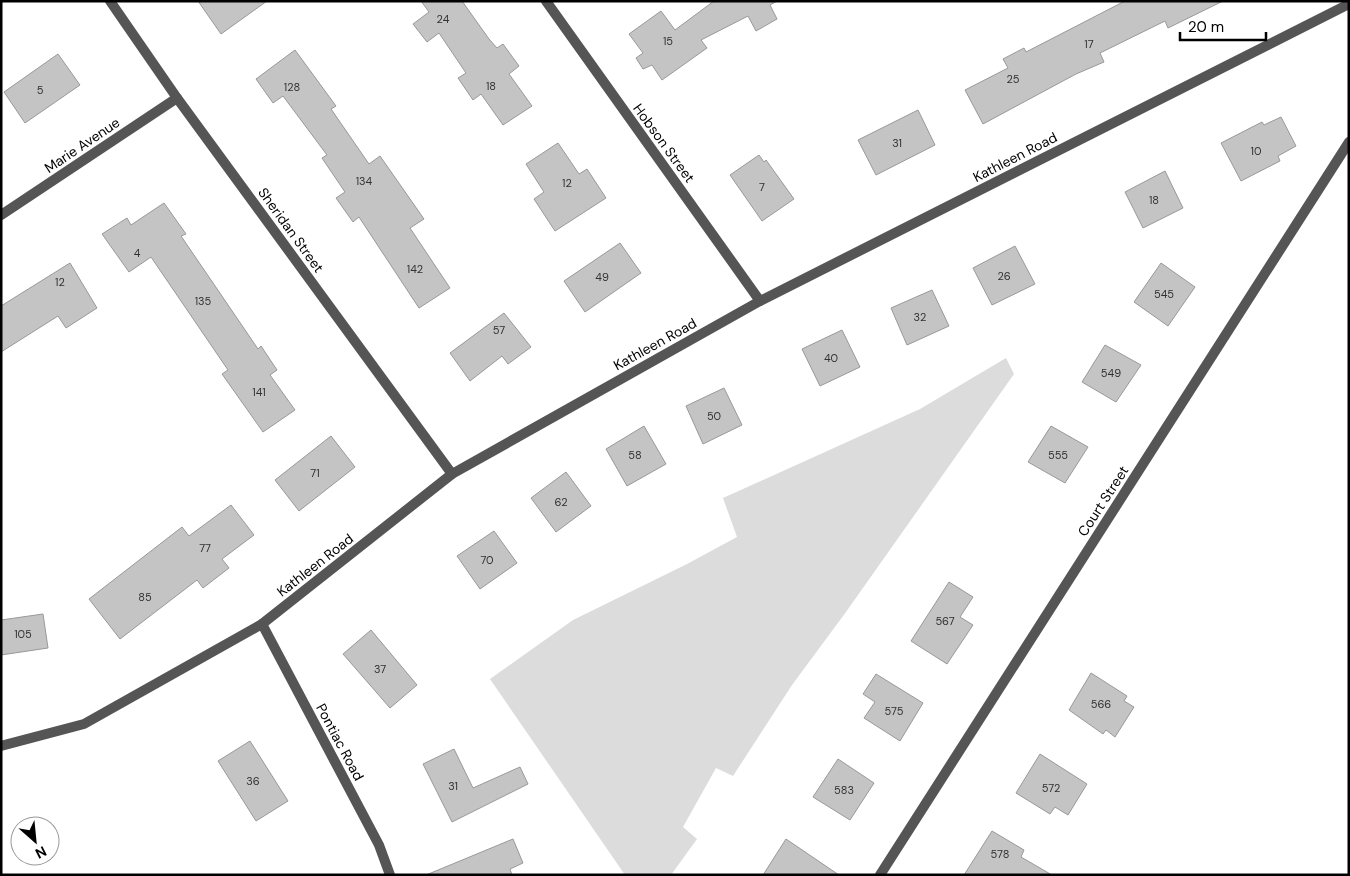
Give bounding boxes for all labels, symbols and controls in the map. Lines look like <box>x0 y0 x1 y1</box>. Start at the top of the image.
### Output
scale bar <box>1180 10 1266 42</box>
house number: 24 <box>437 12 450 26</box>
text: 20 m <box>1188 17 1224 37</box>
house number: 15 <box>663 34 673 48</box>
house number: 17 <box>1084 37 1094 51</box>
house number: 25 <box>1006 72 1020 86</box>
house number: 18 <box>486 79 496 93</box>
house number: 128 <box>284 80 300 94</box>
house number: 5 <box>37 83 44 97</box>
street label: Hobson Street <box>629 100 699 186</box>
street label: Marie Avenue <box>41 113 123 177</box>
street label: Kathleen Road <box>970 128 1060 186</box>
house number: 31 <box>892 136 902 150</box>
house number: 10 <box>1251 144 1261 158</box>
house number: 134 <box>356 174 373 188</box>
house number: 12 <box>562 176 572 190</box>
house number: 7 <box>759 180 765 194</box>
street label: Sheridan Street <box>254 184 328 276</box>
house number: 18 <box>1149 193 1159 207</box>
house number: 4 <box>134 246 141 260</box>
house number: 142 <box>407 262 423 276</box>
house number: 26 <box>997 269 1011 283</box>
house number: 49 <box>595 270 609 284</box>
house number: 12 <box>55 275 65 289</box>
house number: 545 <box>1154 287 1174 301</box>
house number: 135 <box>195 294 212 308</box>
house number: 32 <box>914 310 926 324</box>
street label: Kathleen Road <box>610 314 700 374</box>
house number: 57 <box>493 323 505 337</box>
house number: 40 <box>824 351 838 365</box>
house number: 549 <box>1101 366 1121 380</box>
house number: 141 <box>252 385 266 399</box>
house number: 50 <box>707 409 721 423</box>
house number: 58 <box>628 448 642 462</box>
house number: 555 <box>1048 448 1068 462</box>
street label: Court Street <box>1074 462 1132 540</box>
house number: 71 <box>310 466 320 480</box>
house number: 62 <box>555 495 567 509</box>
street label: Kathleen Road <box>273 530 357 600</box>
house number: 77 <box>199 541 211 555</box>
house number: 70 <box>480 553 494 567</box>
house number: 85 <box>138 590 152 604</box>
house number: 567 <box>935 614 955 628</box>
house number: 105 <box>14 627 32 641</box>
house number: 37 <box>374 662 386 676</box>
house number: 566 <box>1091 697 1111 711</box>
street label: Pontiac Road <box>312 700 368 784</box>
house number: 575 <box>885 704 904 718</box>
house number: 36 <box>246 774 260 788</box>
house number: 31 <box>448 779 458 793</box>
house number: 572 <box>1042 781 1060 795</box>
house number: 583 <box>834 783 854 797</box>
north arrow <box>10 816 60 866</box>
text: N <box>32 842 50 863</box>
house number: 578 <box>991 847 1009 861</box>

